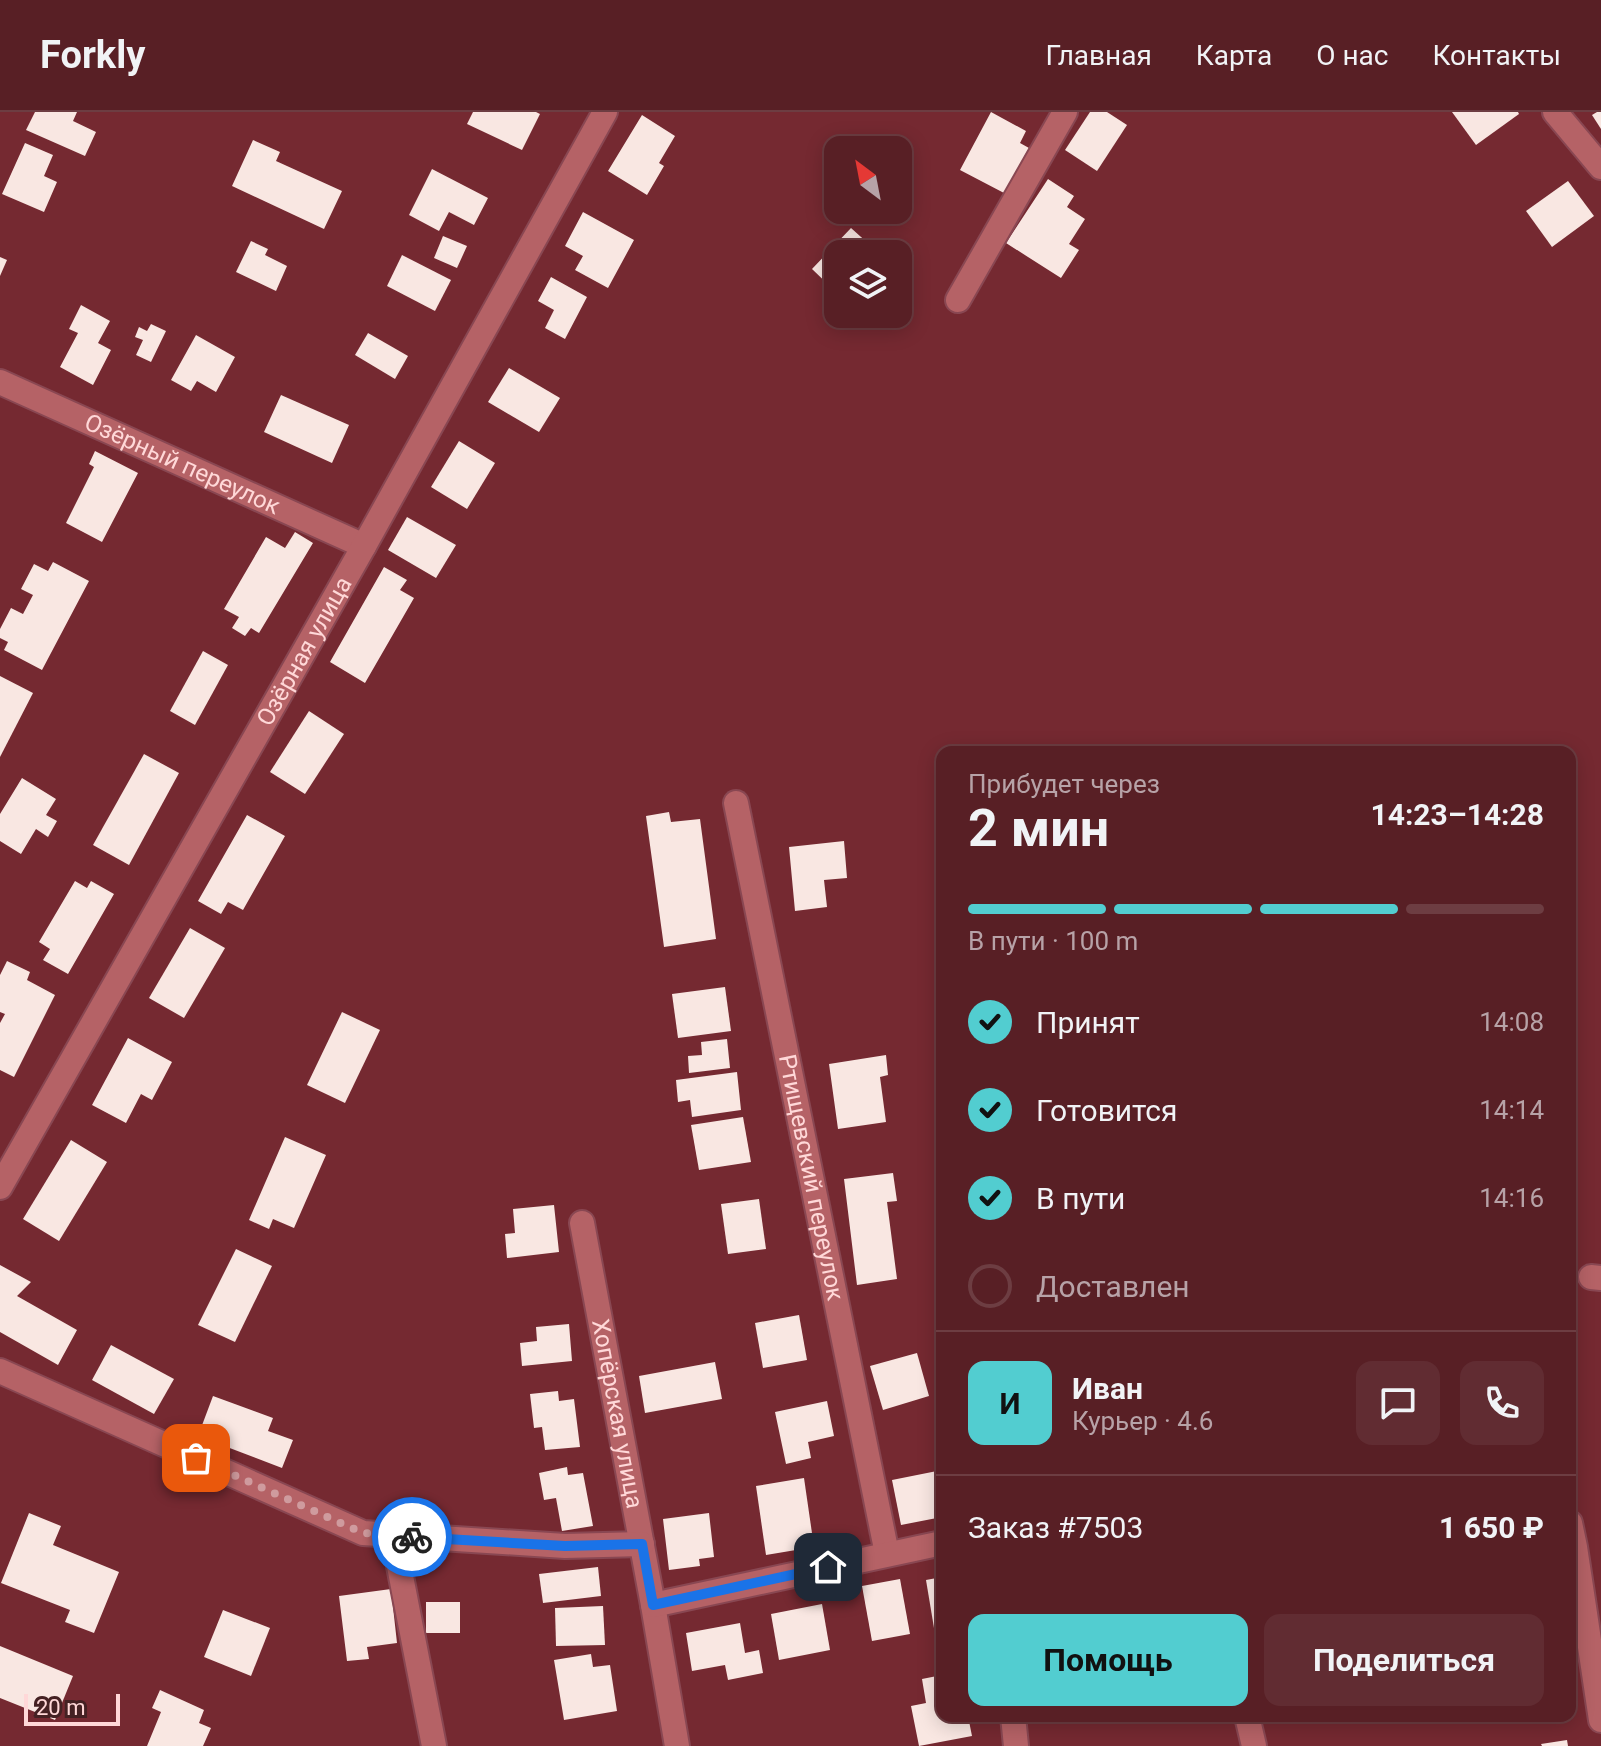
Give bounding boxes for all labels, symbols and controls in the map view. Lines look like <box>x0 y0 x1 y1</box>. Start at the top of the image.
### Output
text: Forkly <box>40 33 145 77</box>
text: Главная <box>1045 39 1152 72</box>
text: Карта <box>1196 39 1272 72</box>
text: О нас <box>1316 39 1388 72</box>
text: Контакты <box>1432 39 1561 72</box>
north arrow <box>824 136 912 224</box>
map controls <box>824 136 912 328</box>
button: layers <box>824 240 912 328</box>
street label: Озёрный переулок <box>80 408 284 520</box>
street label: Озёрная улица <box>251 572 358 731</box>
text: Прибудет через <box>968 769 1160 799</box>
text: 14:23–14:28 <box>1370 797 1544 832</box>
text: 2 мин <box>968 798 1109 859</box>
text: В пути · 100 m <box>968 926 1138 956</box>
icon: check <box>968 1000 1012 1044</box>
text: Принят <box>1036 1005 1140 1040</box>
text: 14:08 <box>1479 1007 1544 1037</box>
street label: Ртищевский переулок <box>773 1052 850 1303</box>
icon: check <box>968 1088 1012 1132</box>
text: Готовится <box>1036 1093 1178 1128</box>
text: 14:14 <box>1479 1095 1544 1125</box>
icon: check <box>968 1176 1012 1220</box>
text: В пути <box>1036 1181 1125 1216</box>
text: 14:16 <box>1479 1183 1544 1213</box>
text: Доставлен <box>1036 1269 1190 1304</box>
street label: Хопёрская улица <box>586 1317 649 1511</box>
button: chat <box>1356 1361 1440 1445</box>
button: phone <box>1460 1361 1544 1445</box>
text: Иван <box>1072 1371 1143 1406</box>
text: И <box>1000 1386 1021 1421</box>
text: Курьер · 4.6 <box>1072 1406 1213 1436</box>
pin <box>162 1424 230 1492</box>
icon: bag <box>174 1436 218 1480</box>
courier <box>372 1497 452 1577</box>
text: Заказ #7503 <box>968 1510 1143 1545</box>
text: 1 650 ₽ <box>1439 1510 1544 1545</box>
icon: bike <box>390 1515 434 1559</box>
pin <box>794 1533 862 1601</box>
icon: home <box>806 1545 850 1589</box>
button: Помощь <box>968 1614 1248 1706</box>
button: Поделиться <box>1264 1614 1544 1706</box>
scale bar <box>24 1690 120 1726</box>
text: 20 m <box>36 1695 85 1720</box>

